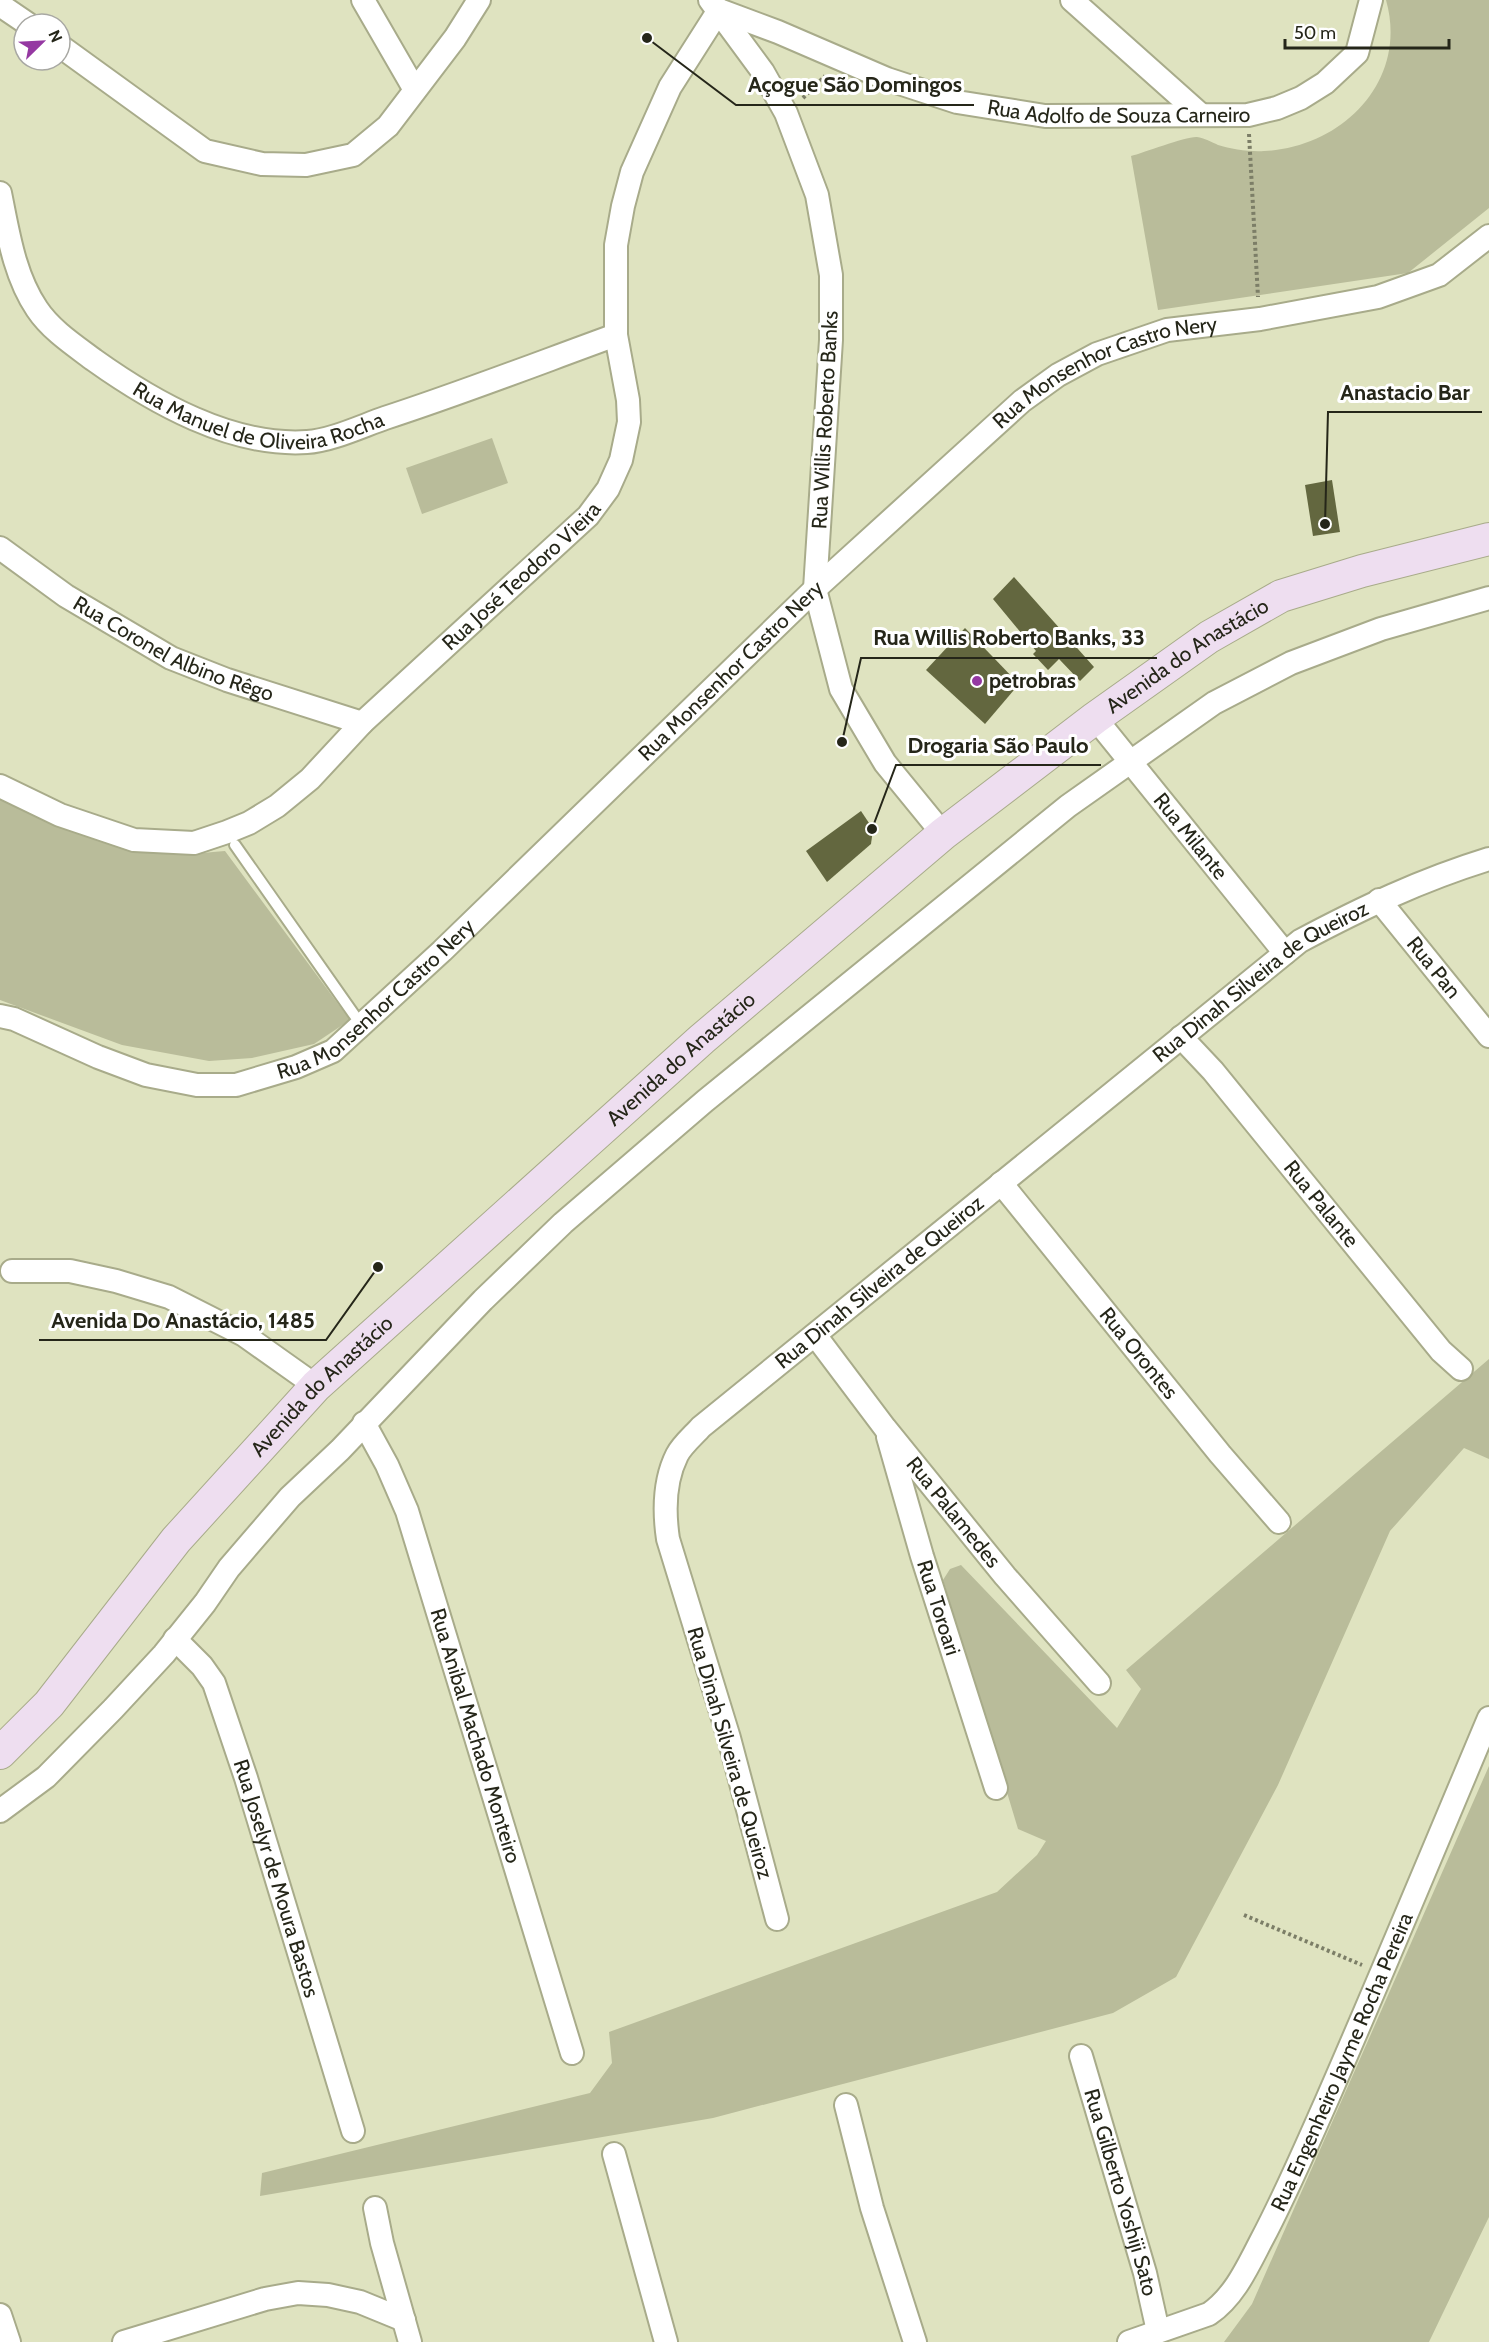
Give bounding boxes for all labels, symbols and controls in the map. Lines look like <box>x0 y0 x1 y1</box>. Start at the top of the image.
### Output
north arrow <box>12 12 72 72</box>
scale bar <box>1285 12 1448 50</box>
text: 50 m <box>1294 22 1336 44</box>
text: N <box>44 27 66 45</box>
callout: Açogue São Domingos <box>736 65 974 105</box>
text: Açogue São Domingos <box>748 71 962 98</box>
street label: Rua Adolfo de Souza Carneiro <box>986 94 1250 129</box>
street label: Rua Willis Roberto Banks <box>806 310 843 530</box>
street label: Rua Monsenhor Castro Nery <box>987 311 1219 433</box>
callout: Anastacio Bar <box>1328 372 1482 412</box>
street label: Rua Manuel de Oliveira Rocha <box>129 376 387 454</box>
text: Anastacio Bar <box>1340 379 1470 406</box>
street label: Rua José Teodoro Vieira <box>437 497 606 655</box>
street label: Rua Monsenhor Castro Nery <box>633 575 828 766</box>
street label: Rua Coronel Albino Rêgo <box>69 590 277 706</box>
street label: Avenida do Anastácio <box>1101 593 1273 718</box>
callout: Rua Willis Roberto Banks, 33 <box>861 618 1157 658</box>
text: Rua Willis Roberto Banks, 33 <box>873 624 1145 651</box>
place label: petrobras <box>989 668 1076 693</box>
marker: petrobras <box>970 674 984 688</box>
callout: Drogaria São Paulo <box>896 725 1101 765</box>
text: Drogaria São Paulo <box>908 732 1088 759</box>
street label: Rua Milante <box>1149 788 1234 884</box>
street label: Rua Dinah Silveira de Queiroz <box>1147 895 1372 1068</box>
street label: Rua Monsenhor Castro Nery <box>274 913 480 1084</box>
street label: Rua Pan <box>1402 932 1466 1003</box>
street label: Avenida do Anastácio <box>601 986 760 1131</box>
street label: Rua Palante <box>1279 1155 1364 1252</box>
street label: Rua Dinah Silveira de Queiroz <box>770 1190 988 1374</box>
callout: Avenida Do Anastácio, 1485 <box>39 1300 326 1340</box>
street label: Rua Orontes <box>1095 1302 1184 1404</box>
text: Avenida Do Anastácio, 1485 <box>51 1307 315 1334</box>
street label: Avenida do Anastácio <box>245 1310 398 1461</box>
street label: Rua Palamedes <box>901 1452 1006 1573</box>
street label: Rua Toroari <box>912 1557 966 1658</box>
street label: Rua Anibal Machado Monteiro <box>425 1605 526 1866</box>
street label: Rua Dinah Silveira de Queiroz <box>683 1624 778 1882</box>
street label: Rua Joselyr de Moura Bastos <box>229 1756 325 2001</box>
street label: Rua Engenheiro Jayme Rocha Pereira <box>1265 1909 1418 2215</box>
street label: Rua Gilberto Yoshiji Sato <box>1079 2086 1163 2298</box>

